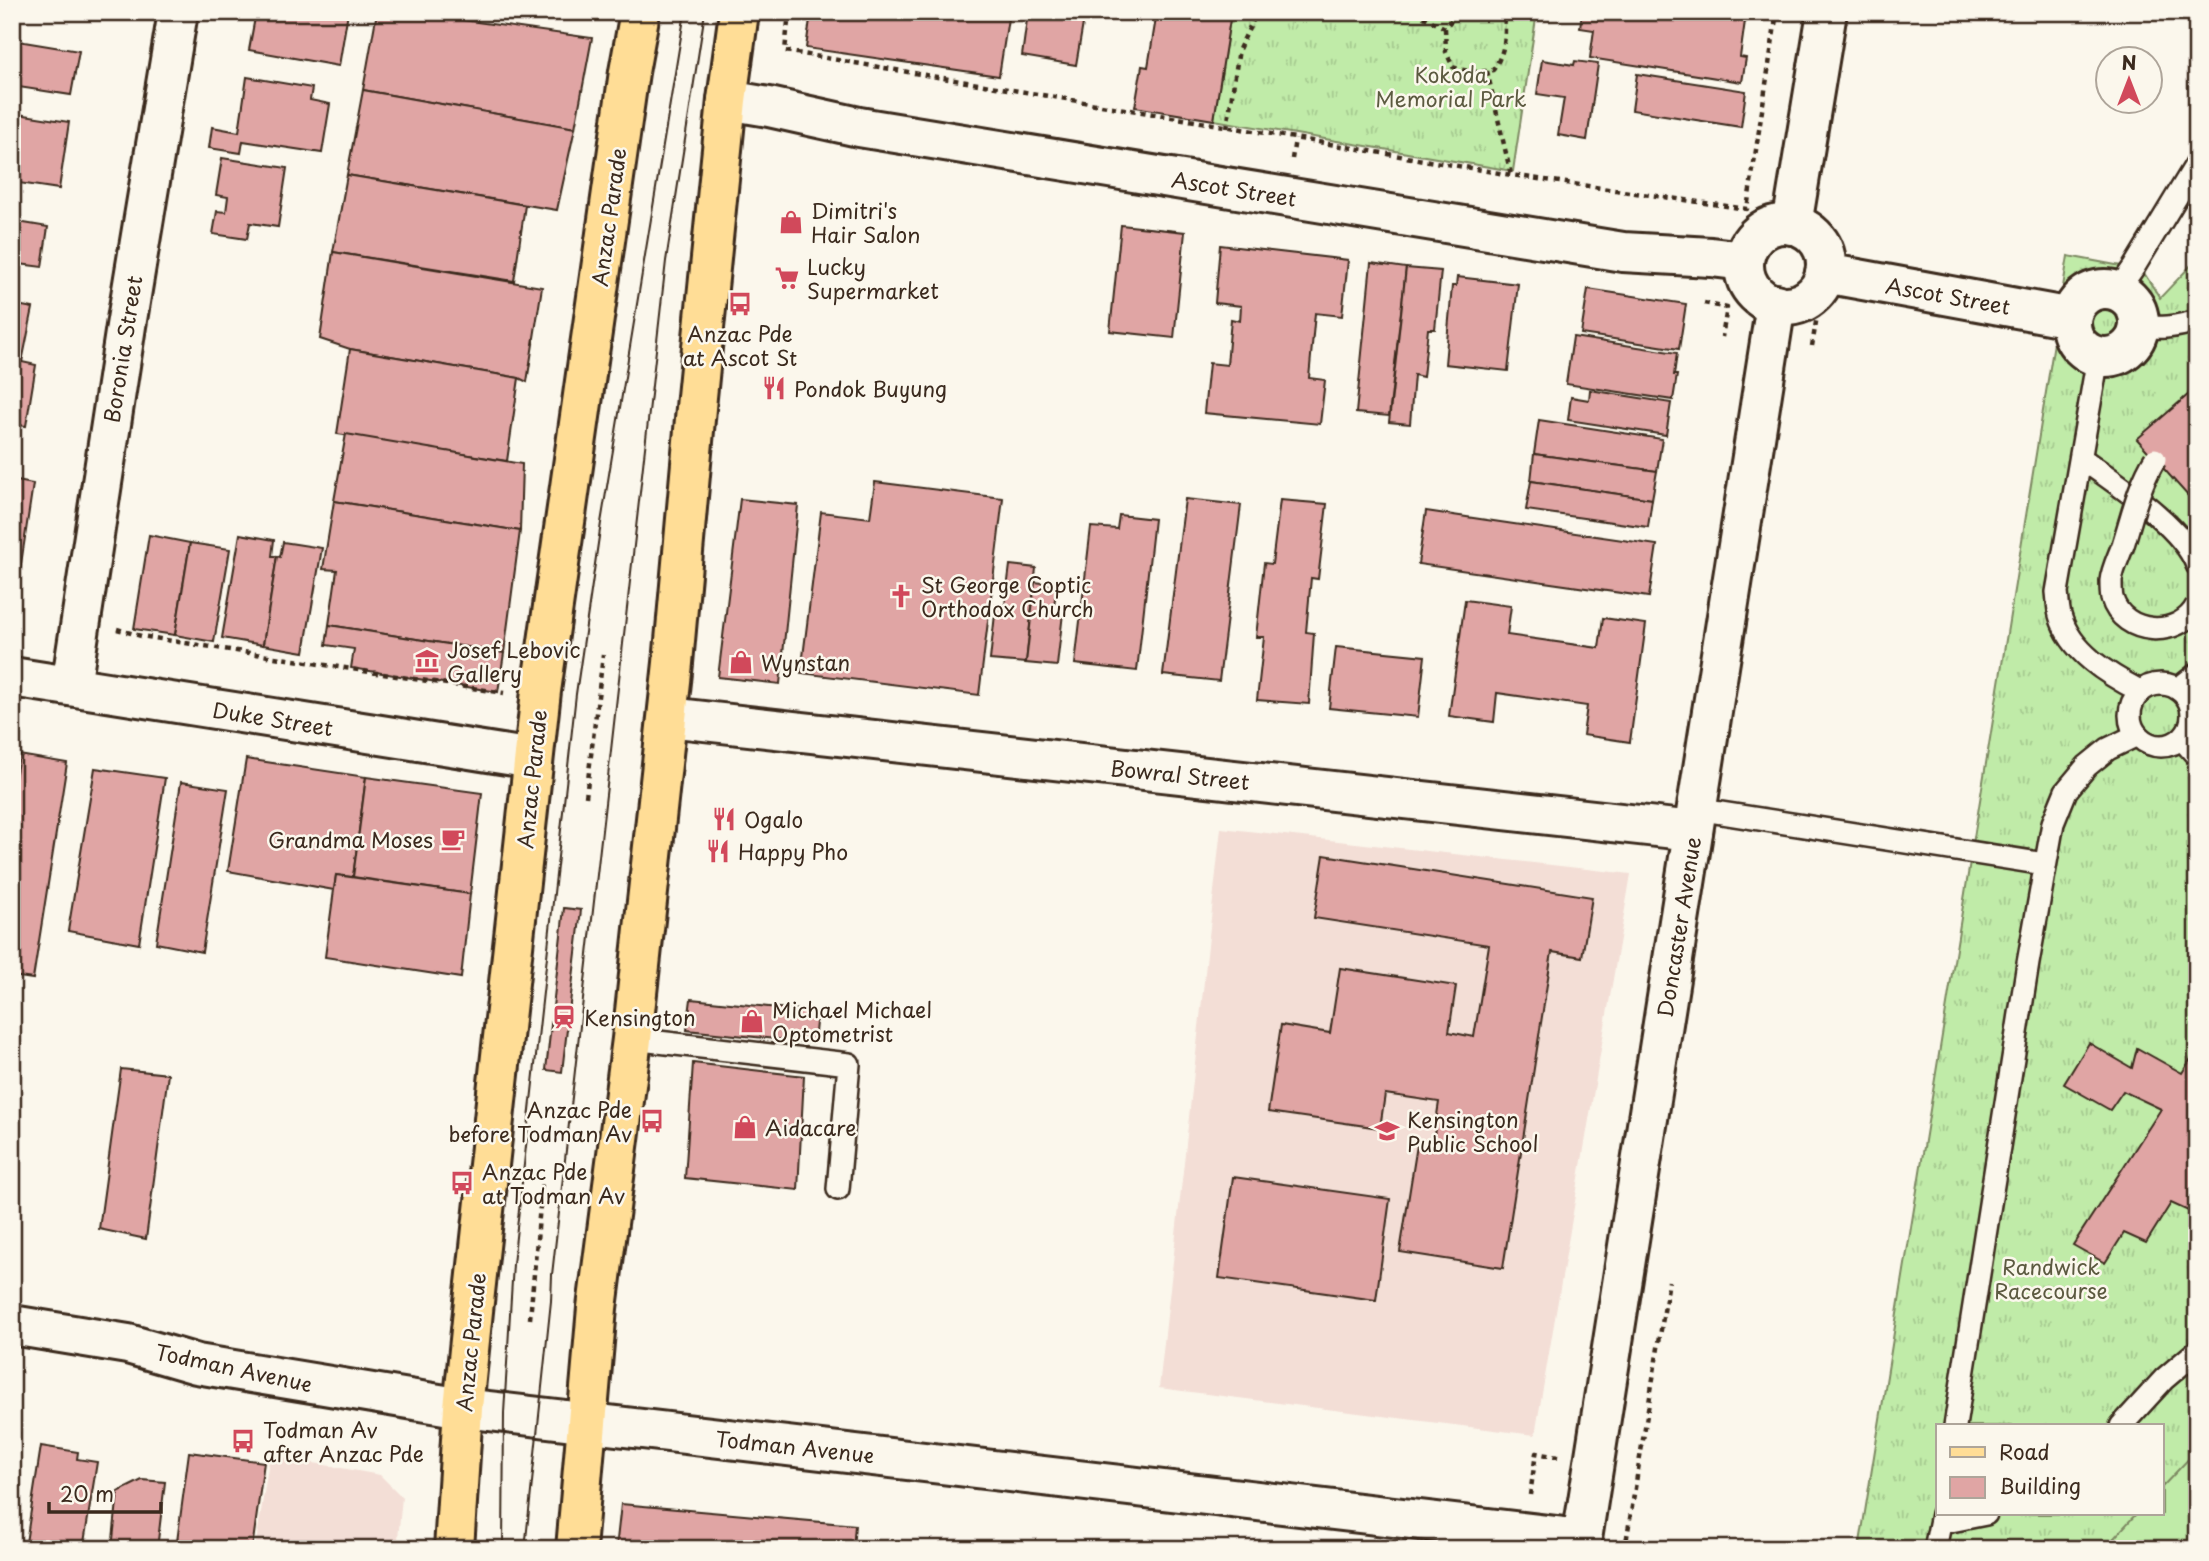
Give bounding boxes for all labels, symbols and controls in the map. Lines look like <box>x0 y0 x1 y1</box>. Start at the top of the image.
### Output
north arrow <box>2094 46 2164 116</box>
text: N <box>2121 48 2137 76</box>
park label: Kokoda Memorial Park <box>1375 58 1527 114</box>
street label: Anzac Parade <box>582 146 634 288</box>
street label: Ascot Street <box>1169 162 1299 214</box>
place label: Dimitri's Hair Salon <box>811 194 920 250</box>
shop icon: Dimitri's Hair Salon <box>777 208 805 236</box>
place label: Lucky Supermarket <box>807 250 939 306</box>
supermarket icon: Lucky Supermarket <box>773 264 801 292</box>
street label: Ascot Street <box>1883 268 2013 322</box>
street label: Boronia Street <box>95 273 149 425</box>
bus stop icon: Anzac Pde at Ascot St <box>726 290 754 318</box>
place label: Anzac Pde at Ascot St <box>683 317 797 373</box>
place label: Pondok Buyung <box>794 372 947 404</box>
restaurant icon: Pondok Buyung <box>760 374 788 402</box>
place label: St George Coptic Orthodox Church <box>921 568 1094 624</box>
church icon: St George Coptic Orthodox Church <box>887 582 915 610</box>
place label: Josef Lebovic Gallery <box>447 633 580 689</box>
place label: Wynstan <box>761 646 850 678</box>
museum icon: Josef Lebovic Gallery <box>413 647 441 675</box>
shop icon: Wynstan <box>727 648 755 676</box>
street label: Duke Street <box>211 693 335 743</box>
street label: Anzac Parade <box>508 708 554 850</box>
street label: Bowral Street <box>1109 751 1251 797</box>
place label: Ogalo <box>744 803 803 835</box>
restaurant icon: Ogalo <box>710 805 738 833</box>
place label: Grandma Moses <box>268 823 433 855</box>
cafe icon: Grandma Moses <box>439 825 467 853</box>
street label: Doncaster Avenue <box>1648 834 1708 1020</box>
place label: Happy Pho <box>738 835 848 867</box>
restaurant icon: Happy Pho <box>704 837 732 865</box>
place label: Michael Michael Optometrist <box>772 993 932 1049</box>
place label: Kensington <box>584 1001 696 1033</box>
station icon: Kensington <box>550 1003 578 1031</box>
shop icon: Michael Michael Optometrist <box>738 1007 766 1035</box>
place label: Anzac Pde before Todman Av <box>449 1093 632 1149</box>
place label: Kensington Public School <box>1407 1103 1539 1159</box>
bus stop icon: Anzac Pde before Todman Av <box>638 1107 666 1135</box>
place label: Aidacare <box>765 1111 856 1143</box>
shop icon: Aidacare <box>731 1113 759 1141</box>
school or university icon: Kensington Public School <box>1373 1117 1401 1145</box>
place label: Anzac Pde at Todman Av <box>482 1155 625 1211</box>
bus stop icon: Anzac Pde at Todman Av <box>448 1169 476 1197</box>
park label: Randwick Racecourse <box>1994 1250 2108 1306</box>
street label: Anzac Parade <box>447 1271 493 1413</box>
street label: Todman Avenue <box>153 1335 315 1399</box>
place label: Todman Av after Anzac Pde <box>263 1413 424 1469</box>
street label: Todman Avenue <box>714 1422 876 1470</box>
legend <box>1936 1424 2164 1516</box>
bus stop icon: Todman Av after Anzac Pde <box>229 1427 257 1455</box>
text: Road <box>1999 1435 2050 1467</box>
text: Building <box>1999 1469 2081 1501</box>
scale bar <box>49 1470 161 1514</box>
text: 20 m <box>60 1477 114 1509</box>

